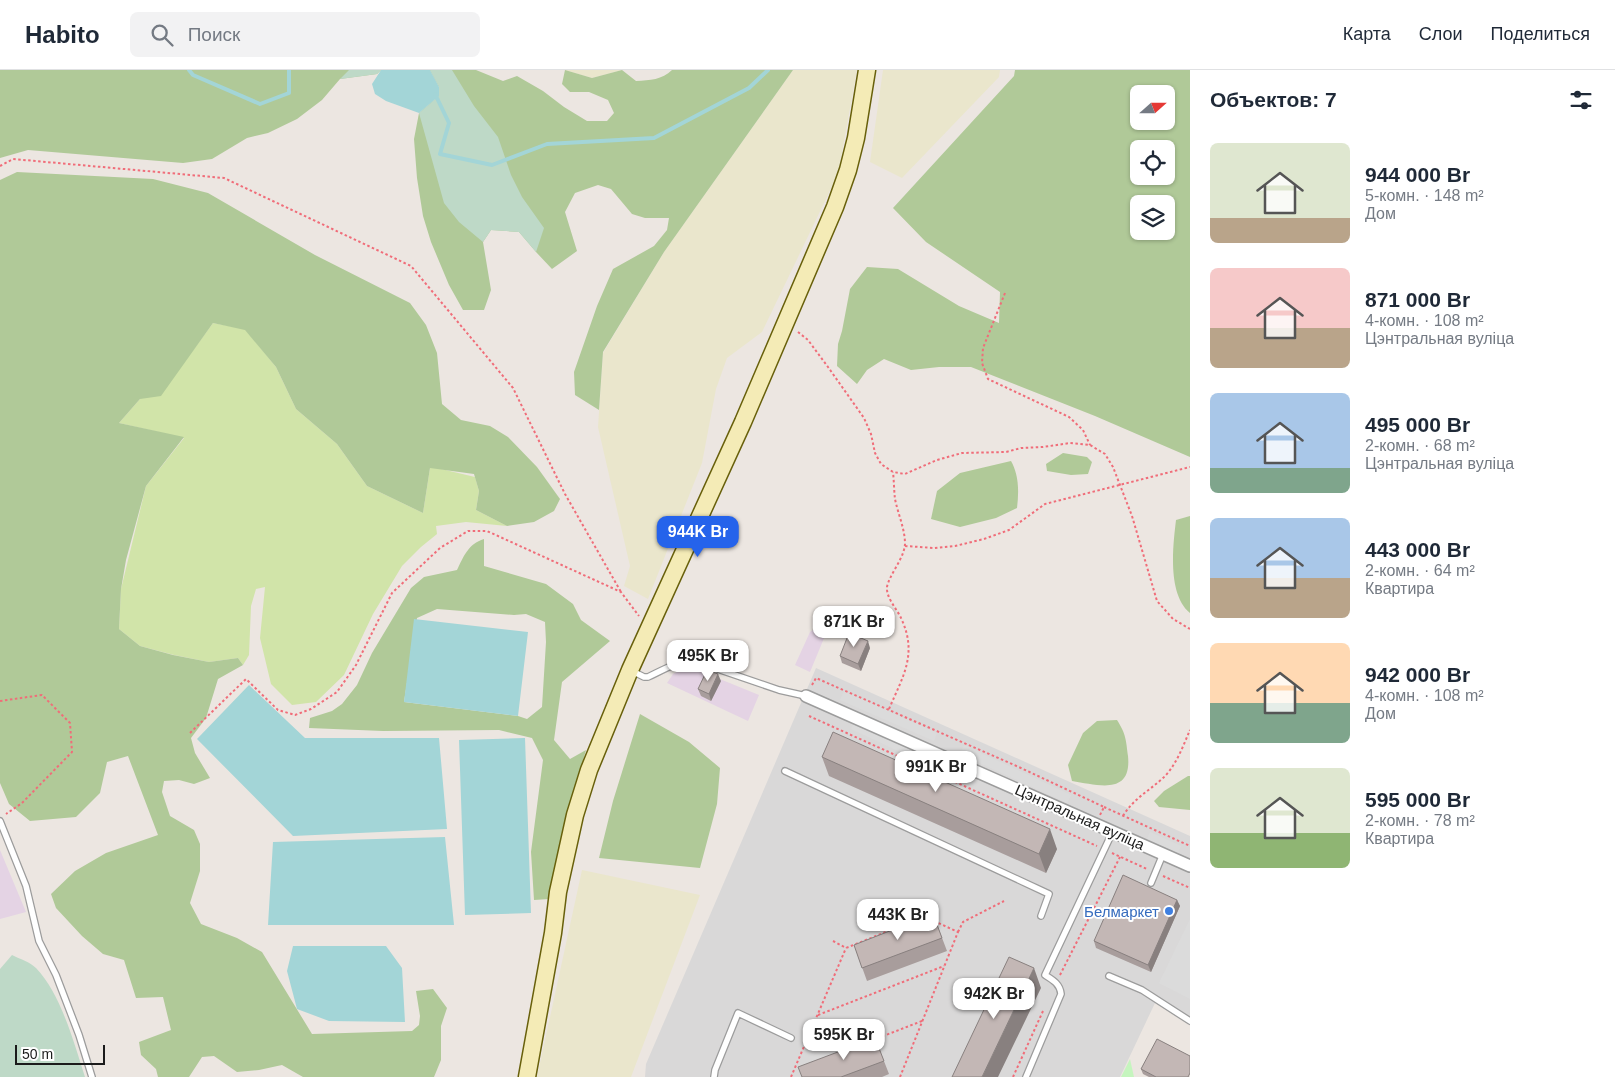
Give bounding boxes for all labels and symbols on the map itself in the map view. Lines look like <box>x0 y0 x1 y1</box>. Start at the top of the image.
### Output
north arrow <box>1130 85 1175 130</box>
pin: 944K Br <box>652 516 744 558</box>
pin: 871K Br <box>808 606 900 648</box>
pin: 495K Br <box>662 640 754 682</box>
pin: 991K Br <box>890 750 982 793</box>
street label: Цэнтральная вуліца <box>1013 781 1148 853</box>
pin: 443K Br <box>852 898 944 941</box>
place label: Белмаркет <box>1084 903 1159 920</box>
marker: Белмаркет <box>1163 905 1175 917</box>
pin: 942K Br <box>948 978 1040 1020</box>
pin: 595K Br <box>798 1018 890 1061</box>
scale bar <box>15 1042 105 1065</box>

